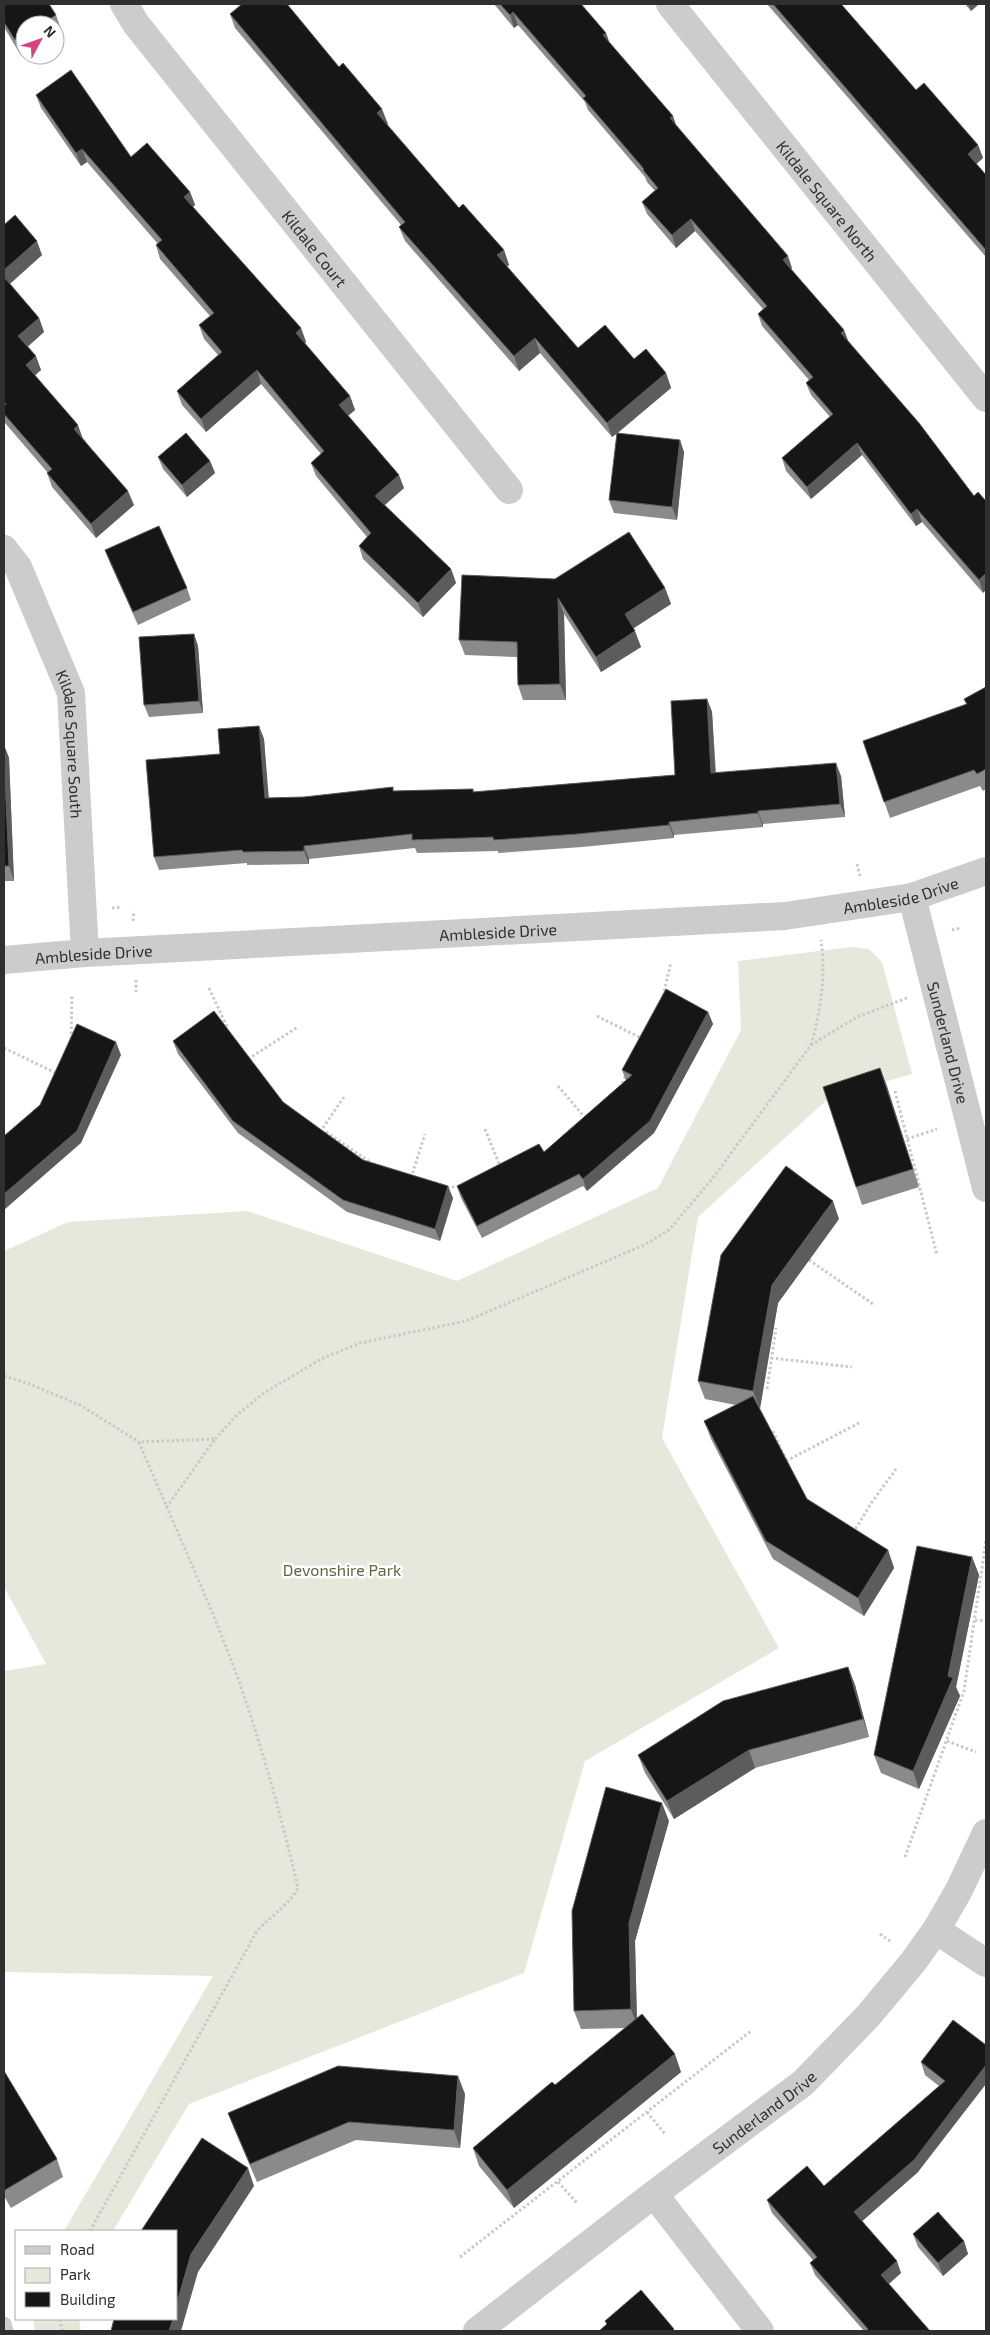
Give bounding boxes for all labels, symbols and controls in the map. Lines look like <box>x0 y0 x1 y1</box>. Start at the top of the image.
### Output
north arrow <box>15 15 65 65</box>
text: N <box>40 22 60 41</box>
street label: Kildale Square North <box>773 136 882 265</box>
street label: Kildale Court <box>279 206 352 290</box>
street label: Kildale Square South <box>53 667 87 819</box>
street label: Ambleside Drive <box>842 872 961 917</box>
street label: Ambleside Drive <box>439 919 558 944</box>
street label: Ambleside Drive <box>34 940 153 967</box>
street label: Sunderland Drive <box>924 979 974 1105</box>
park label: Devonshire Park <box>283 1560 401 1579</box>
street label: Sunderland Drive <box>708 2066 820 2157</box>
legend <box>15 2230 178 2320</box>
text: Road <box>60 2240 95 2258</box>
text: Park <box>60 2265 91 2283</box>
text: Building <box>60 2290 116 2308</box>

